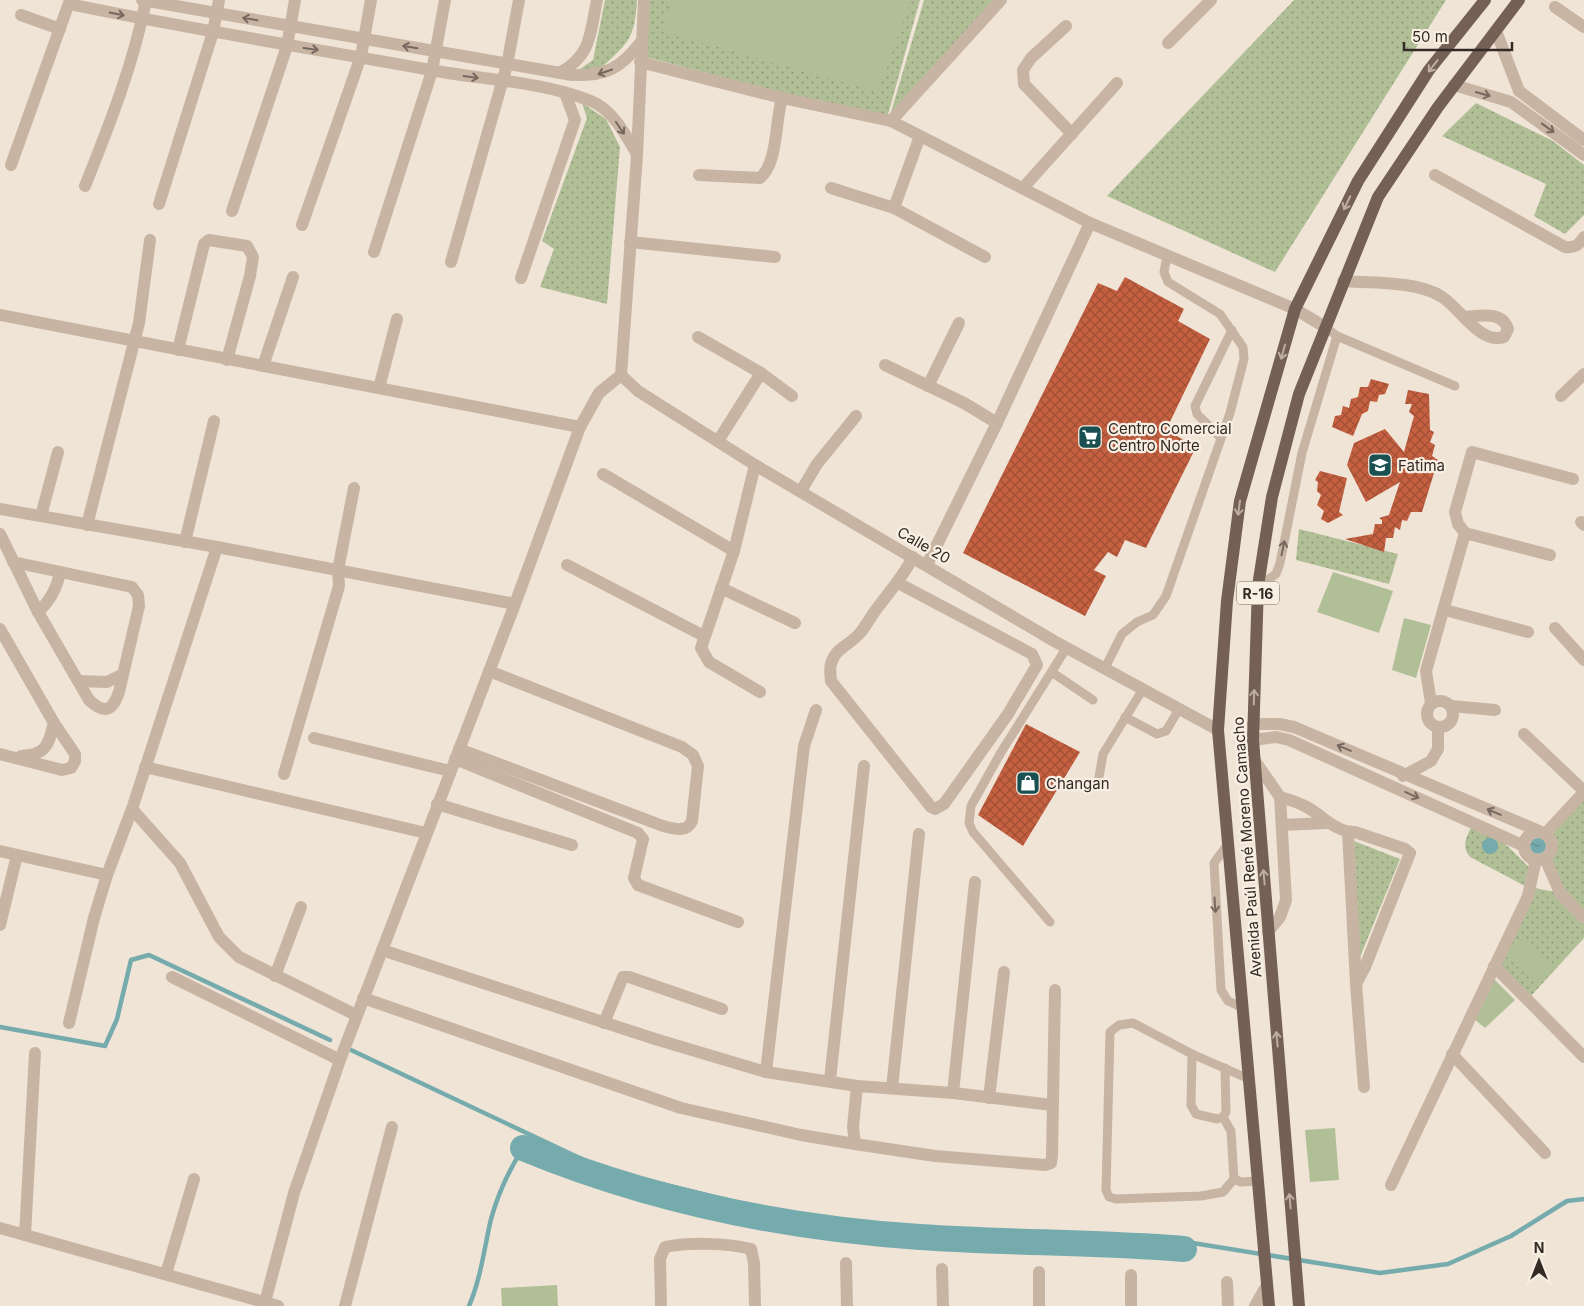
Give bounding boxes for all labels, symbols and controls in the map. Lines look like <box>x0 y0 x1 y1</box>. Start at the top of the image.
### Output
one-way arrow <box>109 10 125 19</box>
one-way arrow <box>243 14 259 23</box>
scale bar <box>1404 20 1512 52</box>
text: 50 m <box>1412 27 1448 46</box>
one-way arrow <box>403 41 419 51</box>
one-way arrow <box>303 44 319 54</box>
one-way arrow <box>1427 59 1438 72</box>
one-way arrow <box>597 68 613 77</box>
one-way arrow <box>463 72 479 82</box>
one-way arrow <box>1474 89 1490 99</box>
one-way arrow <box>615 120 625 134</box>
one-way arrow <box>1541 123 1555 133</box>
one-way arrow <box>1341 195 1351 210</box>
one-way arrow <box>1277 344 1287 360</box>
place label: Centro Comercial Centro Norte <box>1108 419 1232 455</box>
supermarket icon: Centro Comercial Centro Norte <box>1077 424 1103 450</box>
school or university icon: Fatima <box>1367 452 1393 478</box>
place label: Fatima <box>1398 456 1445 475</box>
one-way arrow <box>1234 500 1244 516</box>
street label: Calle 20 <box>894 522 954 568</box>
one-way arrow <box>1279 540 1288 556</box>
road number: R-16 <box>1237 582 1279 604</box>
one-way arrow <box>1249 690 1259 706</box>
street label: Avenida Paúl René Moreno Camacho <box>1228 716 1266 978</box>
one-way arrow <box>1337 743 1352 753</box>
shop icon: Changan <box>1015 770 1041 796</box>
place label: Changan <box>1046 774 1110 793</box>
one-way arrow <box>1404 790 1419 800</box>
one-way arrow <box>1487 806 1502 816</box>
one-way arrow <box>1259 869 1269 885</box>
one-way arrow <box>1211 897 1220 913</box>
one-way arrow <box>1272 1031 1282 1047</box>
one-way arrow <box>1286 1193 1295 1209</box>
north arrow <box>1514 1236 1564 1286</box>
text: N <box>1534 1239 1544 1256</box>

